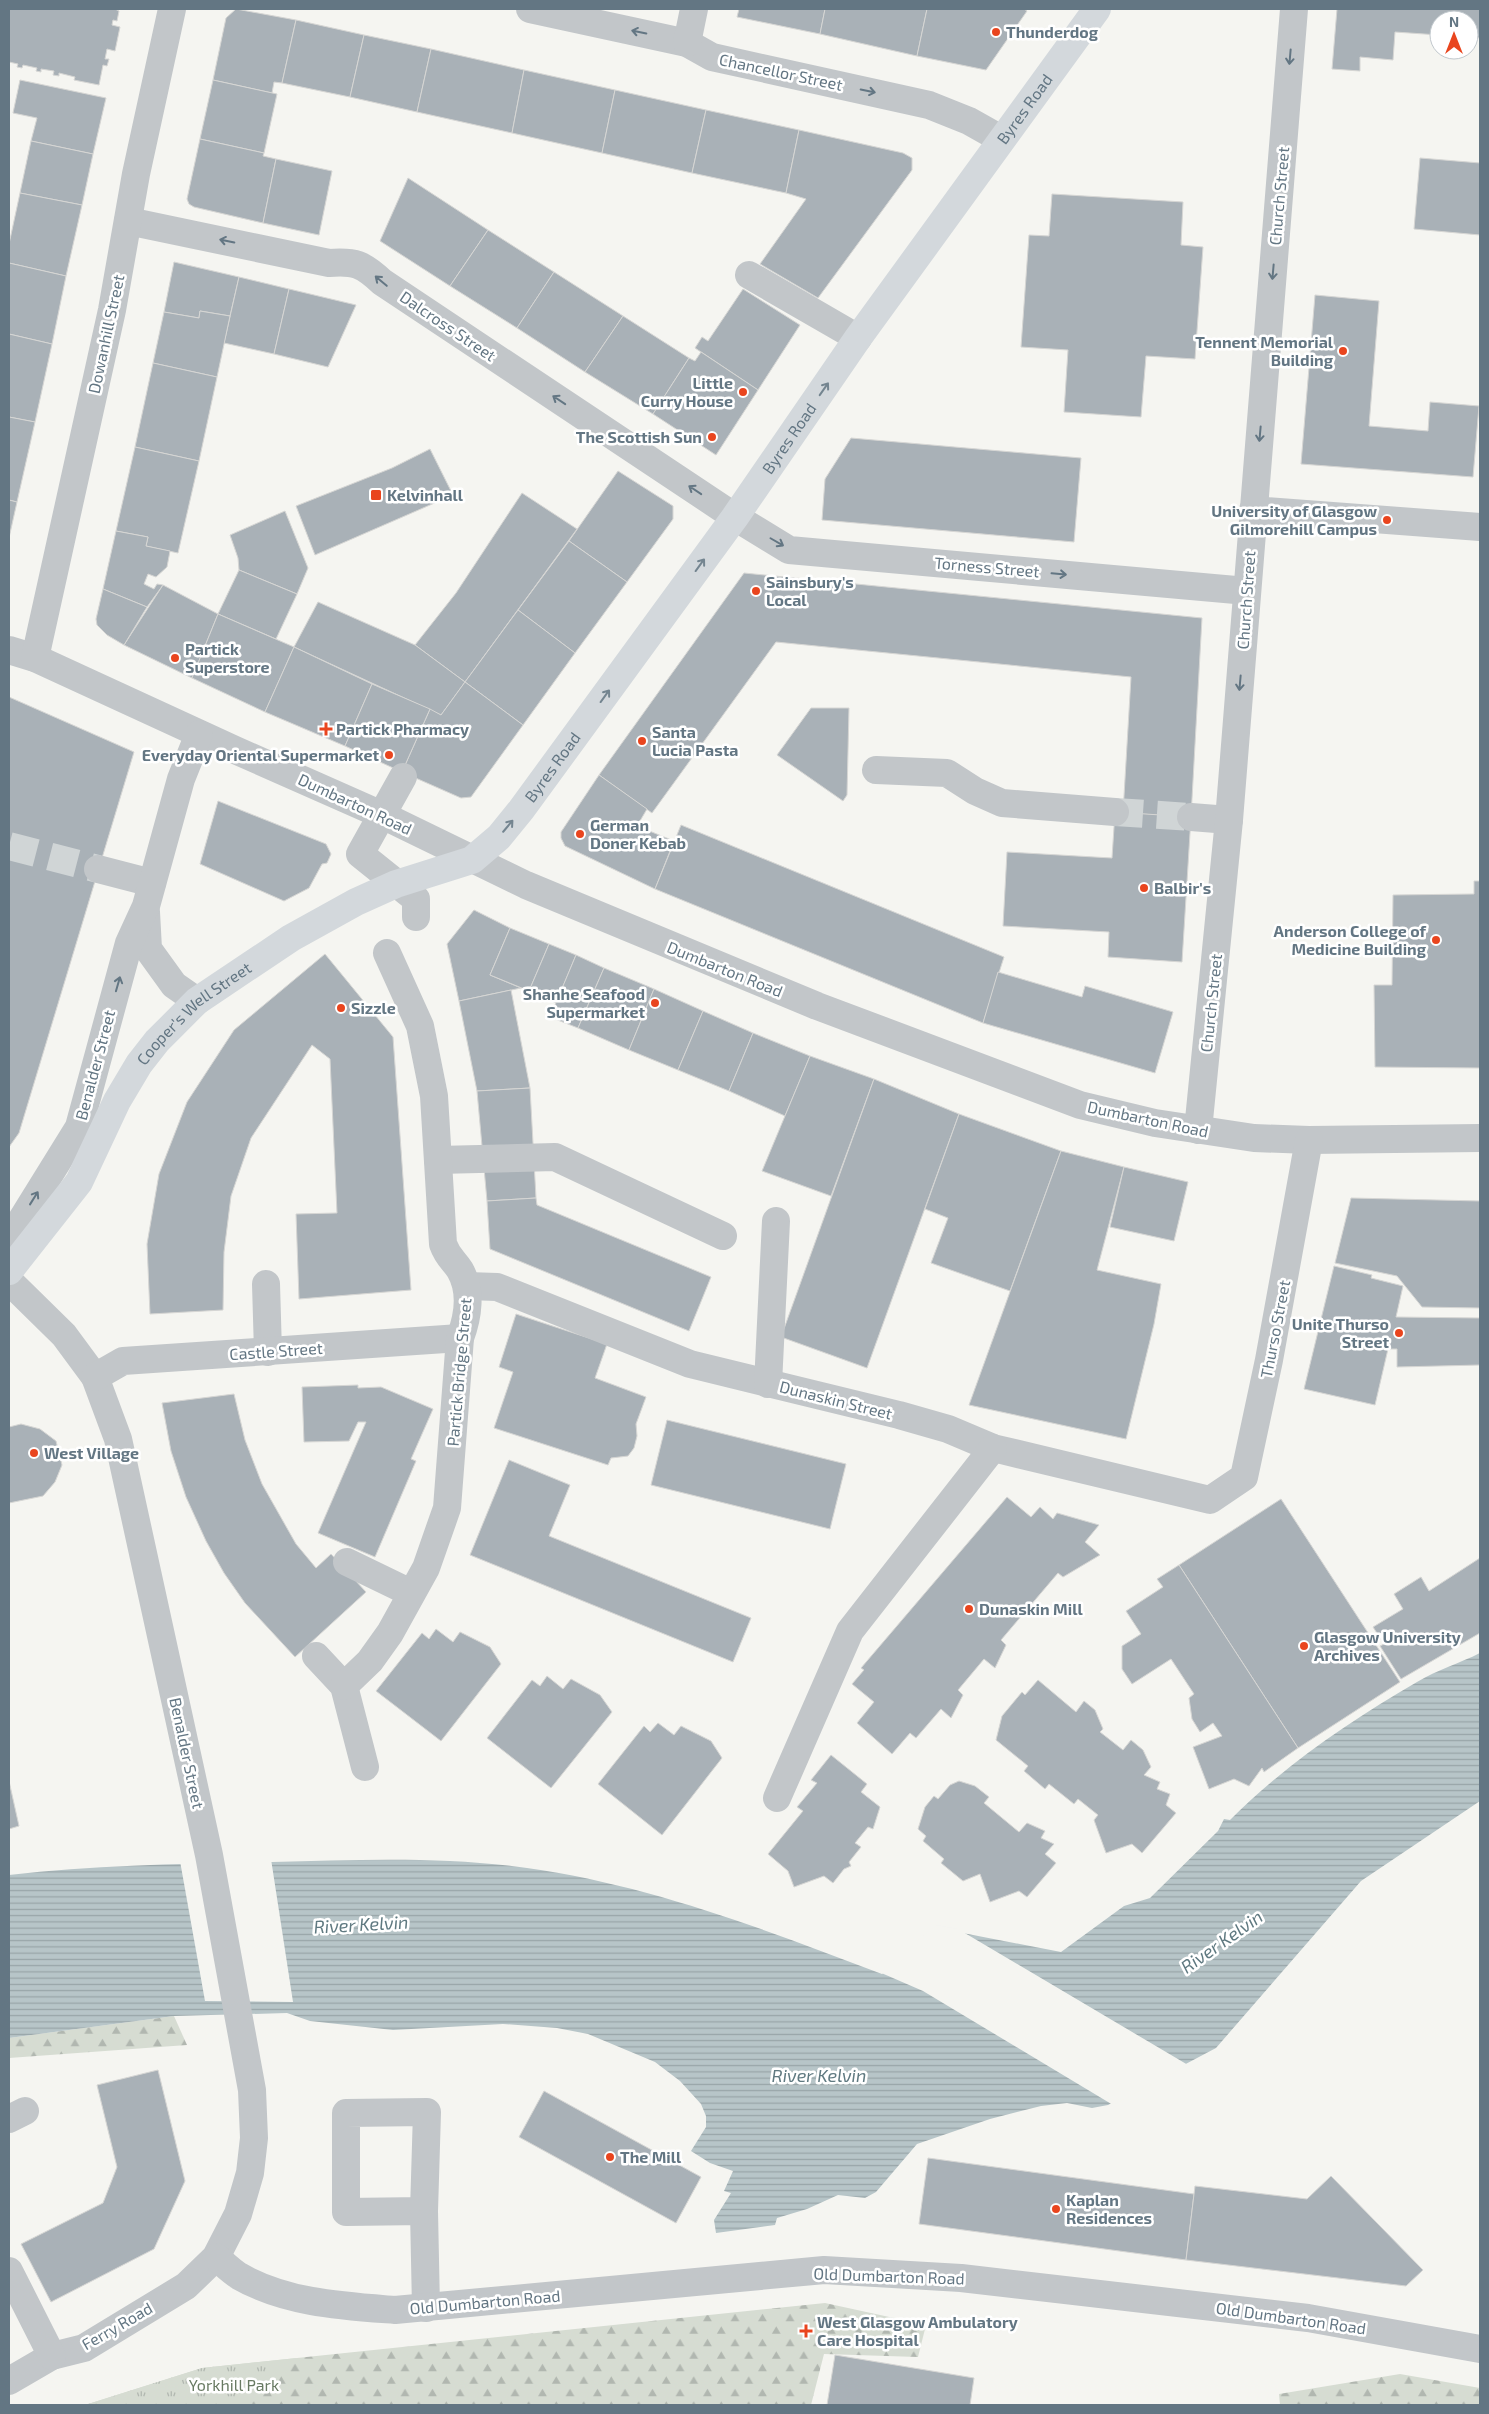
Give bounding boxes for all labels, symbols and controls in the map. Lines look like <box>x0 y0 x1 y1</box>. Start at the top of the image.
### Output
north arrow <box>1429 10 1479 60</box>
text: N <box>1449 13 1459 30</box>
place label: Thunderdog <box>1006 22 1099 41</box>
marker: Thunderdog <box>990 26 1002 38</box>
one-way arrow <box>631 27 647 37</box>
street label: Chancellor Street <box>718 49 844 94</box>
one-way arrow <box>1286 49 1295 65</box>
street label: Byres Road <box>992 70 1056 147</box>
one-way arrow <box>859 87 875 97</box>
street label: Church Street <box>1265 146 1292 246</box>
one-way arrow <box>219 236 235 246</box>
one-way arrow <box>1268 263 1277 279</box>
street label: Dowanhill Street <box>84 273 127 395</box>
one-way arrow <box>374 275 387 286</box>
street label: Dalcross Street <box>397 287 500 365</box>
place label: Tennent Memorial Building <box>1195 332 1334 369</box>
marker: Tennent Memorial Building <box>1337 345 1349 357</box>
place label: Little Curry House <box>641 373 733 411</box>
one-way arrow <box>819 382 829 396</box>
marker: Little Curry House <box>737 386 749 398</box>
one-way arrow <box>552 395 566 405</box>
street label: Byres Road <box>758 399 820 477</box>
one-way arrow <box>1255 425 1264 441</box>
place label: The Scottish Sun <box>576 427 702 446</box>
marker: The Scottish Sun <box>706 431 718 443</box>
place label: Kelvinhall <box>387 485 464 504</box>
one-way arrow <box>688 485 702 495</box>
marker: Kelvinhall <box>369 488 383 502</box>
place label: University of Glasgow Gilmorehill Campus <box>1211 501 1377 538</box>
marker: University of Glasgow Gilmorehill Campus <box>1381 514 1393 526</box>
one-way arrow <box>769 538 783 548</box>
street label: Church Street <box>1233 550 1258 650</box>
street label: Torness Street <box>934 552 1040 581</box>
one-way arrow <box>695 559 706 572</box>
one-way arrow <box>1051 569 1067 579</box>
place label: Sainsbury's Local <box>766 572 854 609</box>
marker: Sainsbury's Local <box>750 585 762 597</box>
place label: Partick Superstore <box>185 639 270 676</box>
marker: Partick Superstore <box>169 652 181 664</box>
one-way arrow <box>1236 675 1245 691</box>
one-way arrow <box>599 690 610 703</box>
place label: Partick Pharmacy <box>336 719 469 739</box>
place label: Santa Lucia Pasta <box>652 722 738 759</box>
marker: Partick Pharmacy <box>320 723 332 735</box>
street label: Byres Road <box>520 728 584 805</box>
marker: Santa Lucia Pasta <box>636 735 648 747</box>
place label: Everyday Oriental Supermarket <box>142 745 379 765</box>
marker: Everyday Oriental Supermarket <box>383 749 395 761</box>
street label: Dumbarton Road <box>295 769 415 838</box>
place label: German Doner Kebab <box>590 815 686 852</box>
one-way arrow <box>502 820 513 833</box>
marker: German Doner Kebab <box>574 828 586 840</box>
place label: Balbir's <box>1154 878 1211 897</box>
marker: Balbir's <box>1138 882 1150 894</box>
place label: Anderson College of Medicine Building <box>1274 921 1427 958</box>
marker: Anderson College of Medicine Building <box>1430 934 1442 946</box>
street label: Dumbarton Road <box>665 937 786 1000</box>
street label: Church Street <box>1196 953 1225 1053</box>
street label: Cooper's Well Street <box>132 958 254 1068</box>
one-way arrow <box>113 976 123 992</box>
place label: Shanhe Seafood Supermarket <box>523 984 645 1021</box>
marker: Shanhe Seafood Supermarket <box>649 997 661 1009</box>
place label: Sizzle <box>351 998 396 1017</box>
marker: Sizzle <box>335 1002 347 1014</box>
street label: Benalder Street <box>71 1008 118 1122</box>
street label: Dumbarton Road <box>1086 1096 1210 1141</box>
one-way arrow <box>30 1192 40 1206</box>
street label: Thurso Street <box>1256 1278 1293 1379</box>
street label: Partick Bridge Street <box>443 1297 474 1447</box>
place label: Unite Thurso Street <box>1292 1314 1389 1351</box>
marker: Unite Thurso Street <box>1393 1327 1405 1339</box>
street label: Castle Street <box>229 1338 323 1363</box>
street label: Dunaskin Street <box>778 1376 894 1423</box>
place label: West Village <box>44 1443 139 1462</box>
marker: West Village <box>28 1447 40 1459</box>
place label: Dunaskin Mill <box>979 1599 1083 1618</box>
marker: Dunaskin Mill <box>963 1603 975 1615</box>
place label: Glasgow University Archives <box>1314 1627 1461 1664</box>
marker: Glasgow University Archives <box>1298 1640 1310 1652</box>
street label: Benalder Street <box>166 1696 209 1810</box>
water label: River Kelvin <box>1176 1905 1267 1977</box>
water label: River Kelvin <box>313 1911 409 1937</box>
water label: River Kelvin <box>772 2064 866 2086</box>
place label: The Mill <box>620 2147 682 2166</box>
marker: The Mill <box>604 2151 616 2163</box>
place label: Kaplan Residences <box>1066 2190 1152 2227</box>
marker: Kaplan Residences <box>1050 2203 1062 2215</box>
street label: Old Dumbarton Road <box>813 2263 965 2288</box>
street label: Old Dumbarton Road <box>409 2285 561 2318</box>
street label: Ferry Road <box>78 2298 155 2353</box>
street label: Old Dumbarton Road <box>1215 2298 1367 2337</box>
place label: West Glasgow Ambulatory Care Hospital <box>817 2312 1018 2349</box>
marker: West Glasgow Ambulatory Care Hospital <box>799 2324 813 2338</box>
park label: Yorkhill Park <box>189 2375 279 2394</box>

